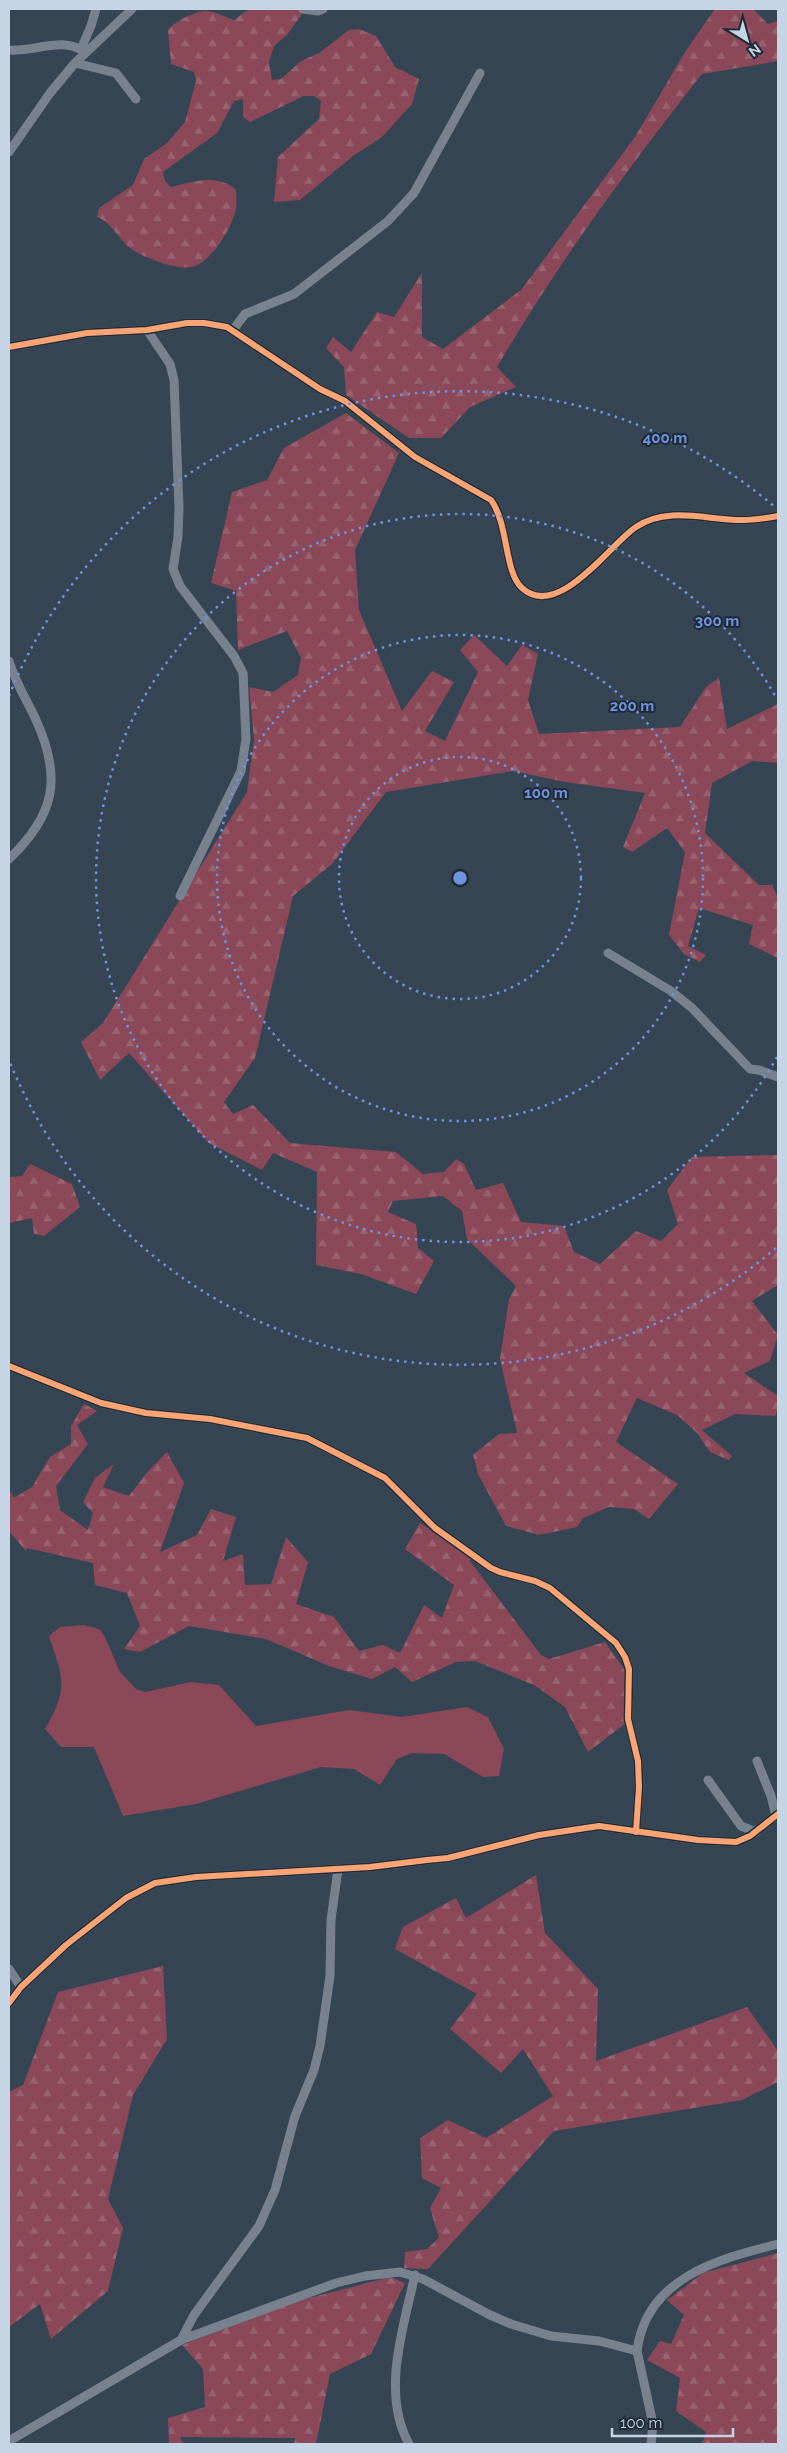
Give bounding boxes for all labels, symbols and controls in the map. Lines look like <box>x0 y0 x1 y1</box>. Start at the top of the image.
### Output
north arrow <box>722 15 772 65</box>
text: N <box>746 41 764 60</box>
text: 400 m <box>643 429 687 447</box>
text: 300 m <box>695 612 739 630</box>
text: 200 m <box>610 697 654 715</box>
text: 100 m <box>524 784 568 802</box>
centre of rings <box>451 869 469 887</box>
scale bar <box>612 2406 733 2438</box>
text: 100 m <box>620 2414 662 2432</box>

